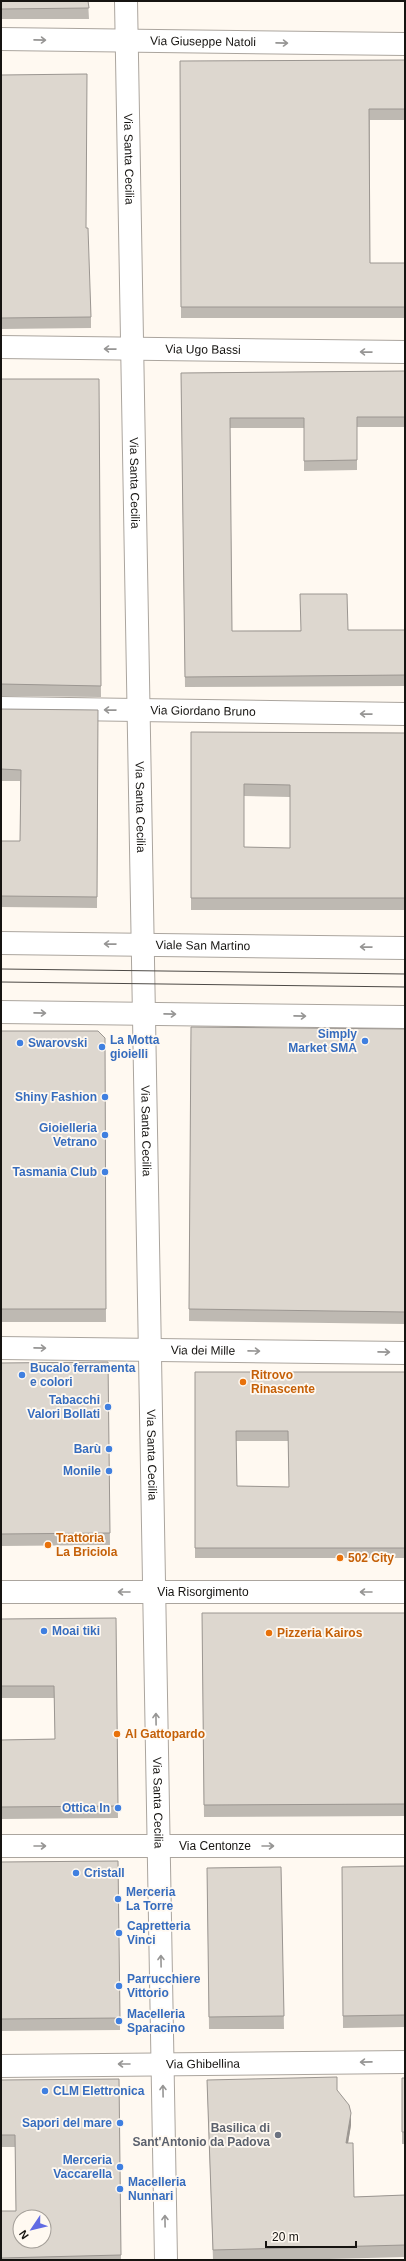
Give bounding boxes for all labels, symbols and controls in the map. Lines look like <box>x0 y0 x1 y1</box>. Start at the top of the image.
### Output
street label: Via Giuseppe Natoli <box>150 34 256 49</box>
one-way arrow <box>33 36 46 44</box>
one-way arrow <box>275 39 288 47</box>
street label: Via Santa Cecilia <box>121 113 137 205</box>
street label: Via Ugo Bassi <box>165 342 241 357</box>
one-way arrow <box>104 345 117 353</box>
one-way arrow <box>360 348 373 356</box>
street label: Via Santa Cecilia <box>127 437 142 529</box>
street label: Via Giordano Bruno <box>150 703 256 719</box>
one-way arrow <box>104 706 117 713</box>
one-way arrow <box>360 710 373 718</box>
street label: Via Santa Cecilia <box>132 761 148 853</box>
street label: Viale San Martino <box>156 938 251 953</box>
one-way arrow <box>104 940 117 948</box>
one-way arrow <box>360 943 373 951</box>
one-way arrow <box>33 1009 46 1017</box>
one-way arrow <box>163 1010 176 1018</box>
one-way arrow <box>293 1012 306 1020</box>
place label: Simply Market SMA <box>288 1027 357 1055</box>
place label: La Motta gioielli <box>110 1033 160 1061</box>
place label: Swarovski <box>28 1036 87 1050</box>
marker: Simply Market SMA <box>360 1036 370 1046</box>
marker: Swarovski <box>15 1038 25 1048</box>
marker: La Motta gioielli <box>97 1042 107 1052</box>
street label: Via Santa Cecilia <box>138 1085 154 1177</box>
place label: Shiny Fashion <box>15 1090 97 1104</box>
marker: Shiny Fashion <box>100 1092 110 1102</box>
place label: Gioielleria Vetrano <box>39 1121 97 1149</box>
marker: Gioielleria Vetrano <box>100 1130 110 1140</box>
place label: Tasmania Club <box>13 1165 97 1179</box>
marker: Tasmania Club <box>100 1167 110 1177</box>
street label: Via dei Mille <box>171 1343 236 1358</box>
one-way arrow <box>33 1344 46 1352</box>
one-way arrow <box>247 1347 260 1355</box>
one-way arrow <box>377 1348 390 1356</box>
place label: Bucalo ferramenta e colori <box>30 1361 136 1389</box>
place label: Ritrovo Rinascente <box>251 1368 315 1396</box>
marker: Bucalo ferramenta e colori <box>17 1370 27 1380</box>
marker: Ritrovo Rinascente <box>238 1377 248 1387</box>
place label: Tabacchi Valori Bollati <box>27 1393 100 1421</box>
marker: Tabacchi Valori Bollati <box>103 1402 113 1412</box>
street label: Via Santa Cecilia <box>144 1409 160 1501</box>
place label: Barù <box>74 1442 101 1456</box>
marker: Barù <box>104 1444 114 1454</box>
place label: Monile <box>63 1464 101 1478</box>
marker: Monile <box>104 1466 114 1476</box>
place label: Trattoria La Briciola <box>56 1531 118 1559</box>
marker: Trattoria La Briciola <box>43 1540 53 1550</box>
place label: 502 City <box>348 1551 394 1565</box>
marker: 502 City <box>335 1553 345 1563</box>
street label: Via Risorgimento <box>157 1585 249 1599</box>
one-way arrow <box>118 1588 131 1596</box>
one-way arrow <box>360 1588 373 1596</box>
place label: Moai tiki <box>52 1624 100 1638</box>
marker: Moai tiki <box>39 1626 49 1636</box>
place label: Pizzeria Kairos <box>277 1626 363 1640</box>
marker: Pizzeria Kairos <box>264 1628 274 1638</box>
one-way arrow <box>152 1713 160 1726</box>
place label: Al Gattopardo <box>125 1727 205 1741</box>
marker: Al Gattopardo <box>112 1729 122 1739</box>
street label: Via Santa Cecilia <box>150 1757 166 1849</box>
place label: Ottica In <box>62 1801 110 1815</box>
marker: Ottica In <box>113 1803 123 1813</box>
street label: Via Centonze <box>179 1839 251 1853</box>
one-way arrow <box>33 1842 46 1850</box>
one-way arrow <box>261 1842 274 1850</box>
place label: Cristall <box>84 1866 125 1880</box>
marker: Cristall <box>71 1868 81 1878</box>
place label: Merceria La Torre <box>126 1885 176 1913</box>
marker: Merceria La Torre <box>113 1894 123 1904</box>
place label: Capretteria Vinci <box>127 1919 191 1947</box>
marker: Capretteria Vinci <box>114 1928 124 1938</box>
one-way arrow <box>157 1955 165 1968</box>
place label: Parrucchiere Vittorio <box>127 1972 201 2000</box>
marker: Parrucchiere Vittorio <box>114 1981 124 1991</box>
place label: Macelleria Sparacino <box>127 2007 185 2035</box>
marker: Macelleria Sparacino <box>114 2016 124 2026</box>
street label: Via Ghibellina <box>166 2057 240 2071</box>
one-way arrow <box>360 2058 373 2066</box>
one-way arrow <box>118 2060 131 2068</box>
place label: CLM Elettronica <box>53 2084 145 2098</box>
one-way arrow <box>159 2085 167 2098</box>
marker: CLM Elettronica <box>40 2086 50 2096</box>
place label: Sapori del mare <box>22 2116 112 2130</box>
marker: Sapori del mare <box>115 2118 125 2128</box>
place label: Basilica di Sant'Antonio da Padova <box>132 2121 270 2149</box>
marker: Basilica di Sant'Antonio da Padova <box>273 2130 283 2140</box>
place label: Merceria Vaccarella <box>53 2153 112 2181</box>
marker: Merceria Vaccarella <box>115 2162 125 2172</box>
place label: Macelleria Nunnari <box>128 2175 186 2203</box>
marker: Macelleria Nunnari <box>115 2184 125 2194</box>
north arrow <box>12 2209 52 2249</box>
one-way arrow <box>162 2215 169 2228</box>
scale bar <box>266 2223 356 2249</box>
text: N <box>17 2228 31 2241</box>
text: 20 m <box>272 2230 299 2244</box>

